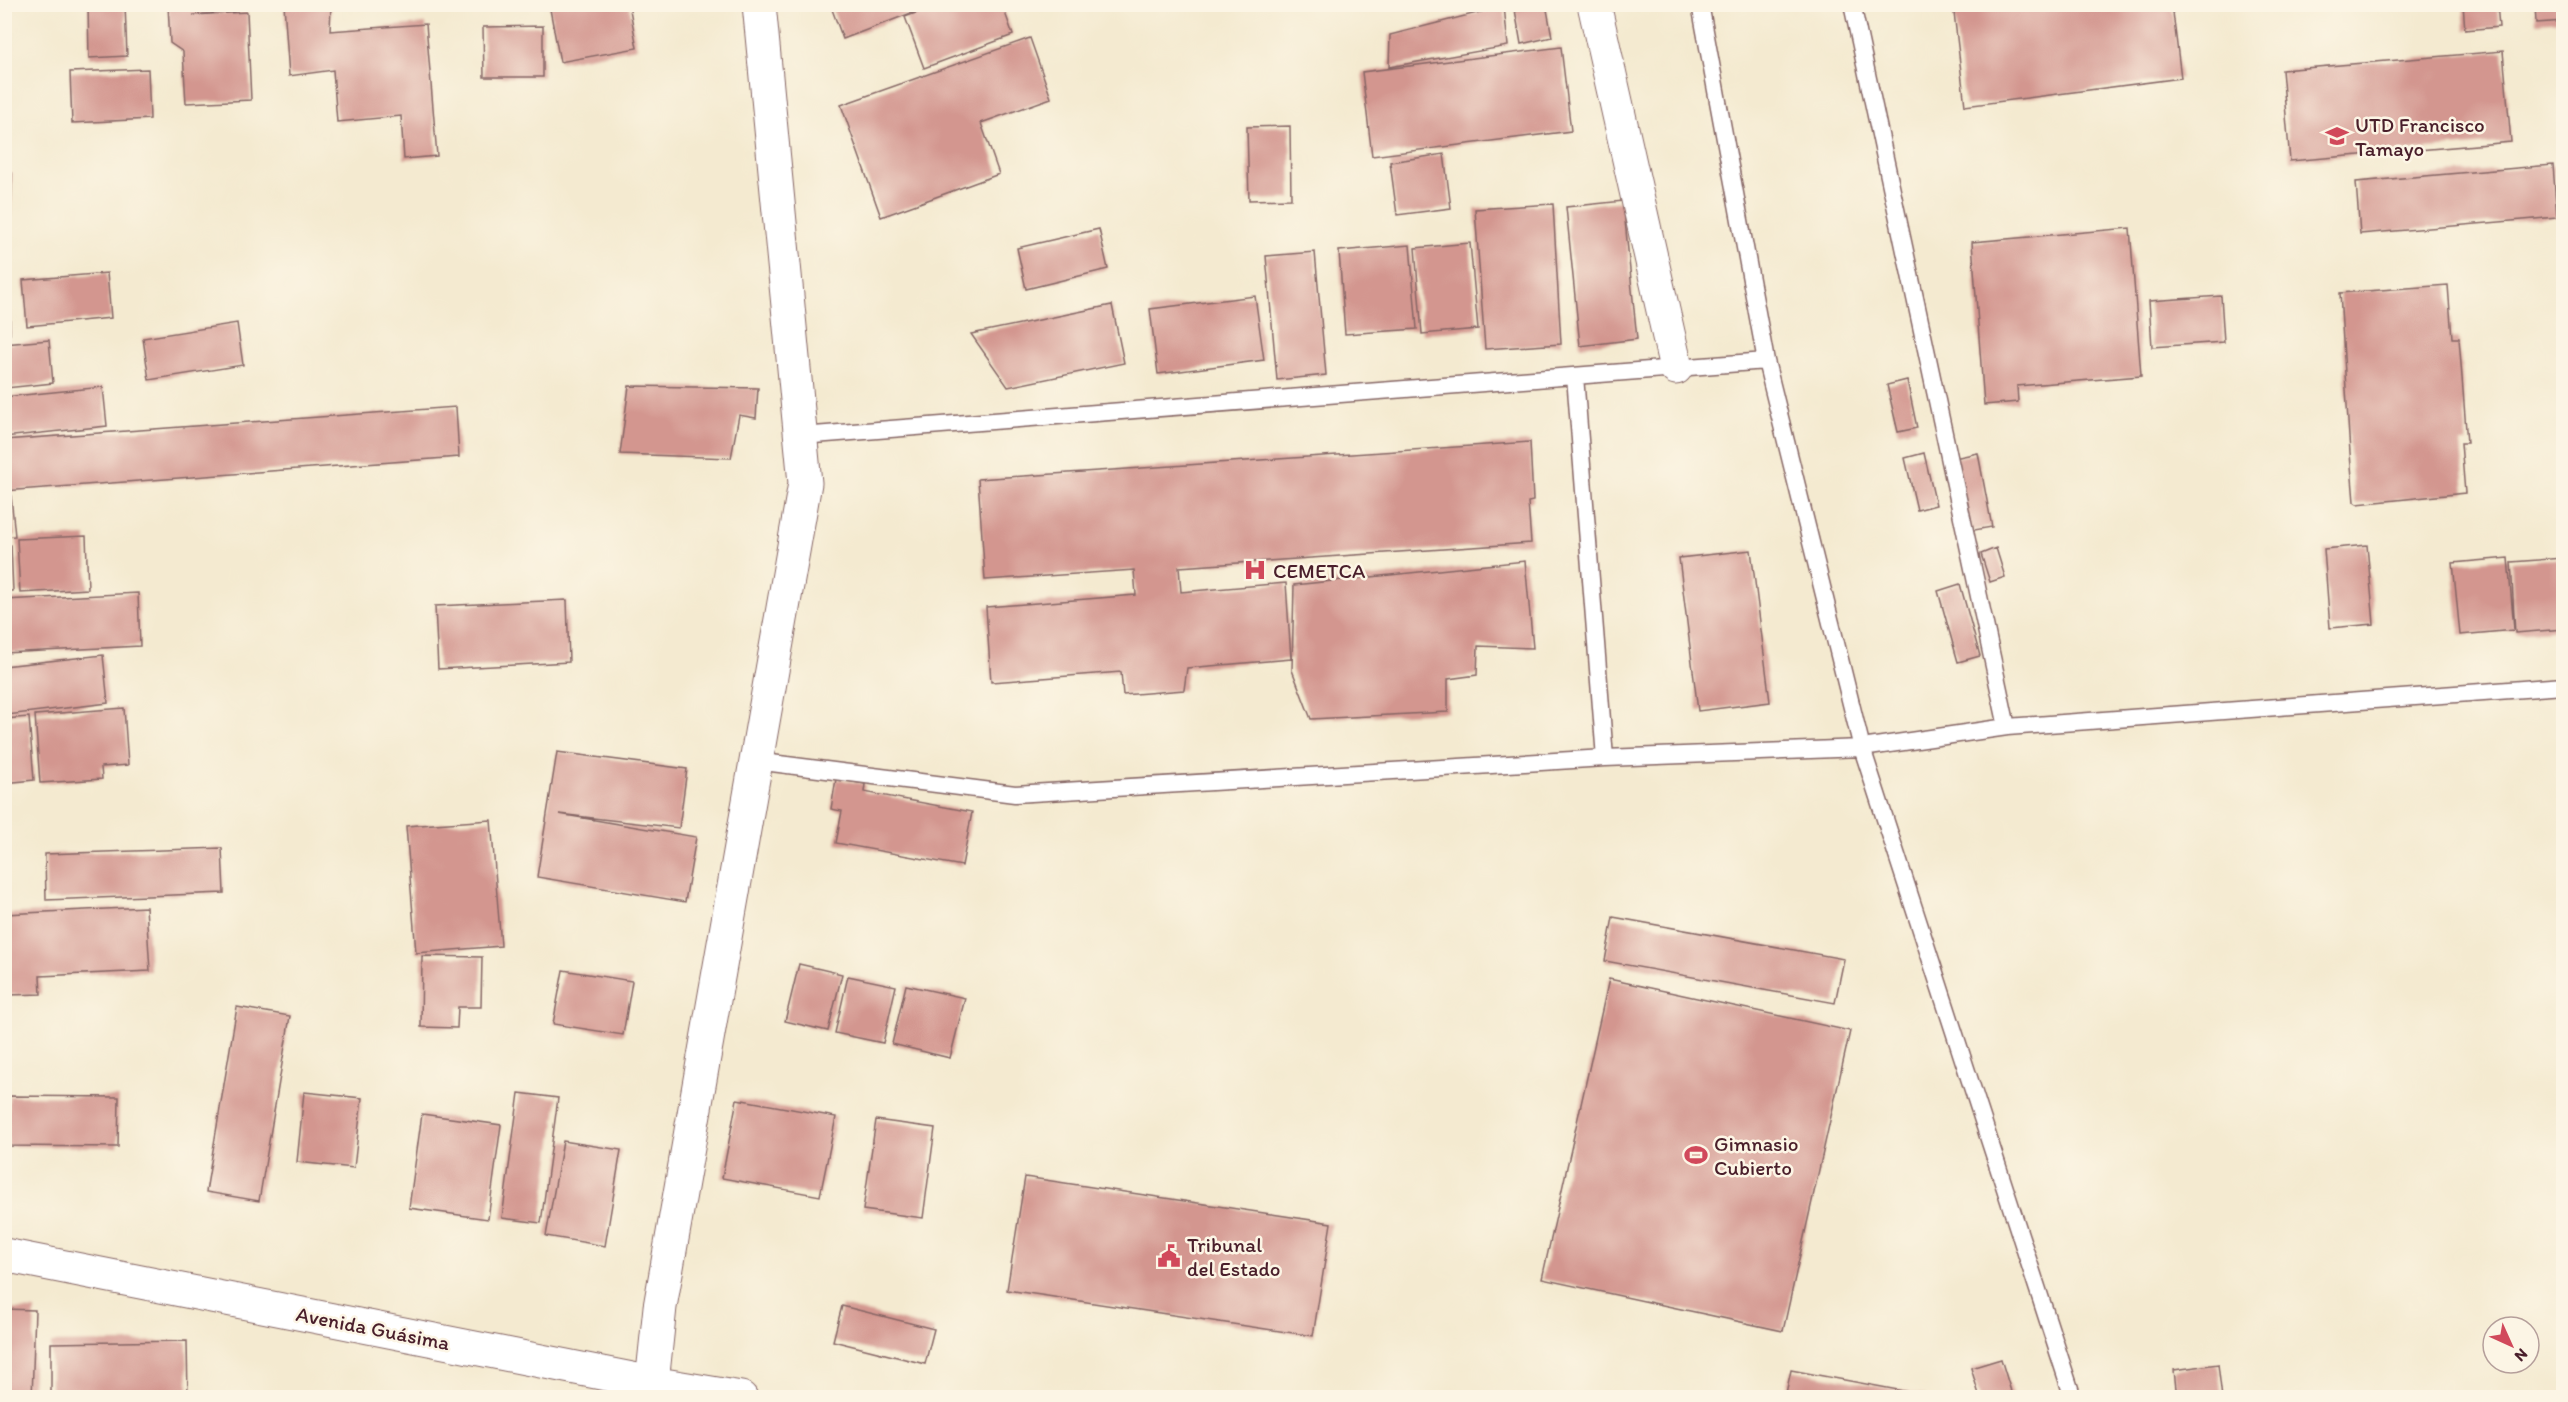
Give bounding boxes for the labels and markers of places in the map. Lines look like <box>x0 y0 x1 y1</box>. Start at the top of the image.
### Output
place label: UTD Francisco Tamayo <box>2355 112 2485 161</box>
school or university icon: UTD Francisco Tamayo <box>2324 123 2350 149</box>
hospital icon: CEMETCA <box>1242 557 1268 583</box>
place label: CEMETCA <box>1273 558 1366 583</box>
place label: Gimnasio Cubierto <box>1714 1131 1799 1180</box>
sports icon: Gimnasio Cubierto <box>1683 1142 1709 1168</box>
place label: Tribunal del Estado <box>1187 1232 1280 1281</box>
public building icon: Tribunal del Estado <box>1156 1243 1182 1269</box>

